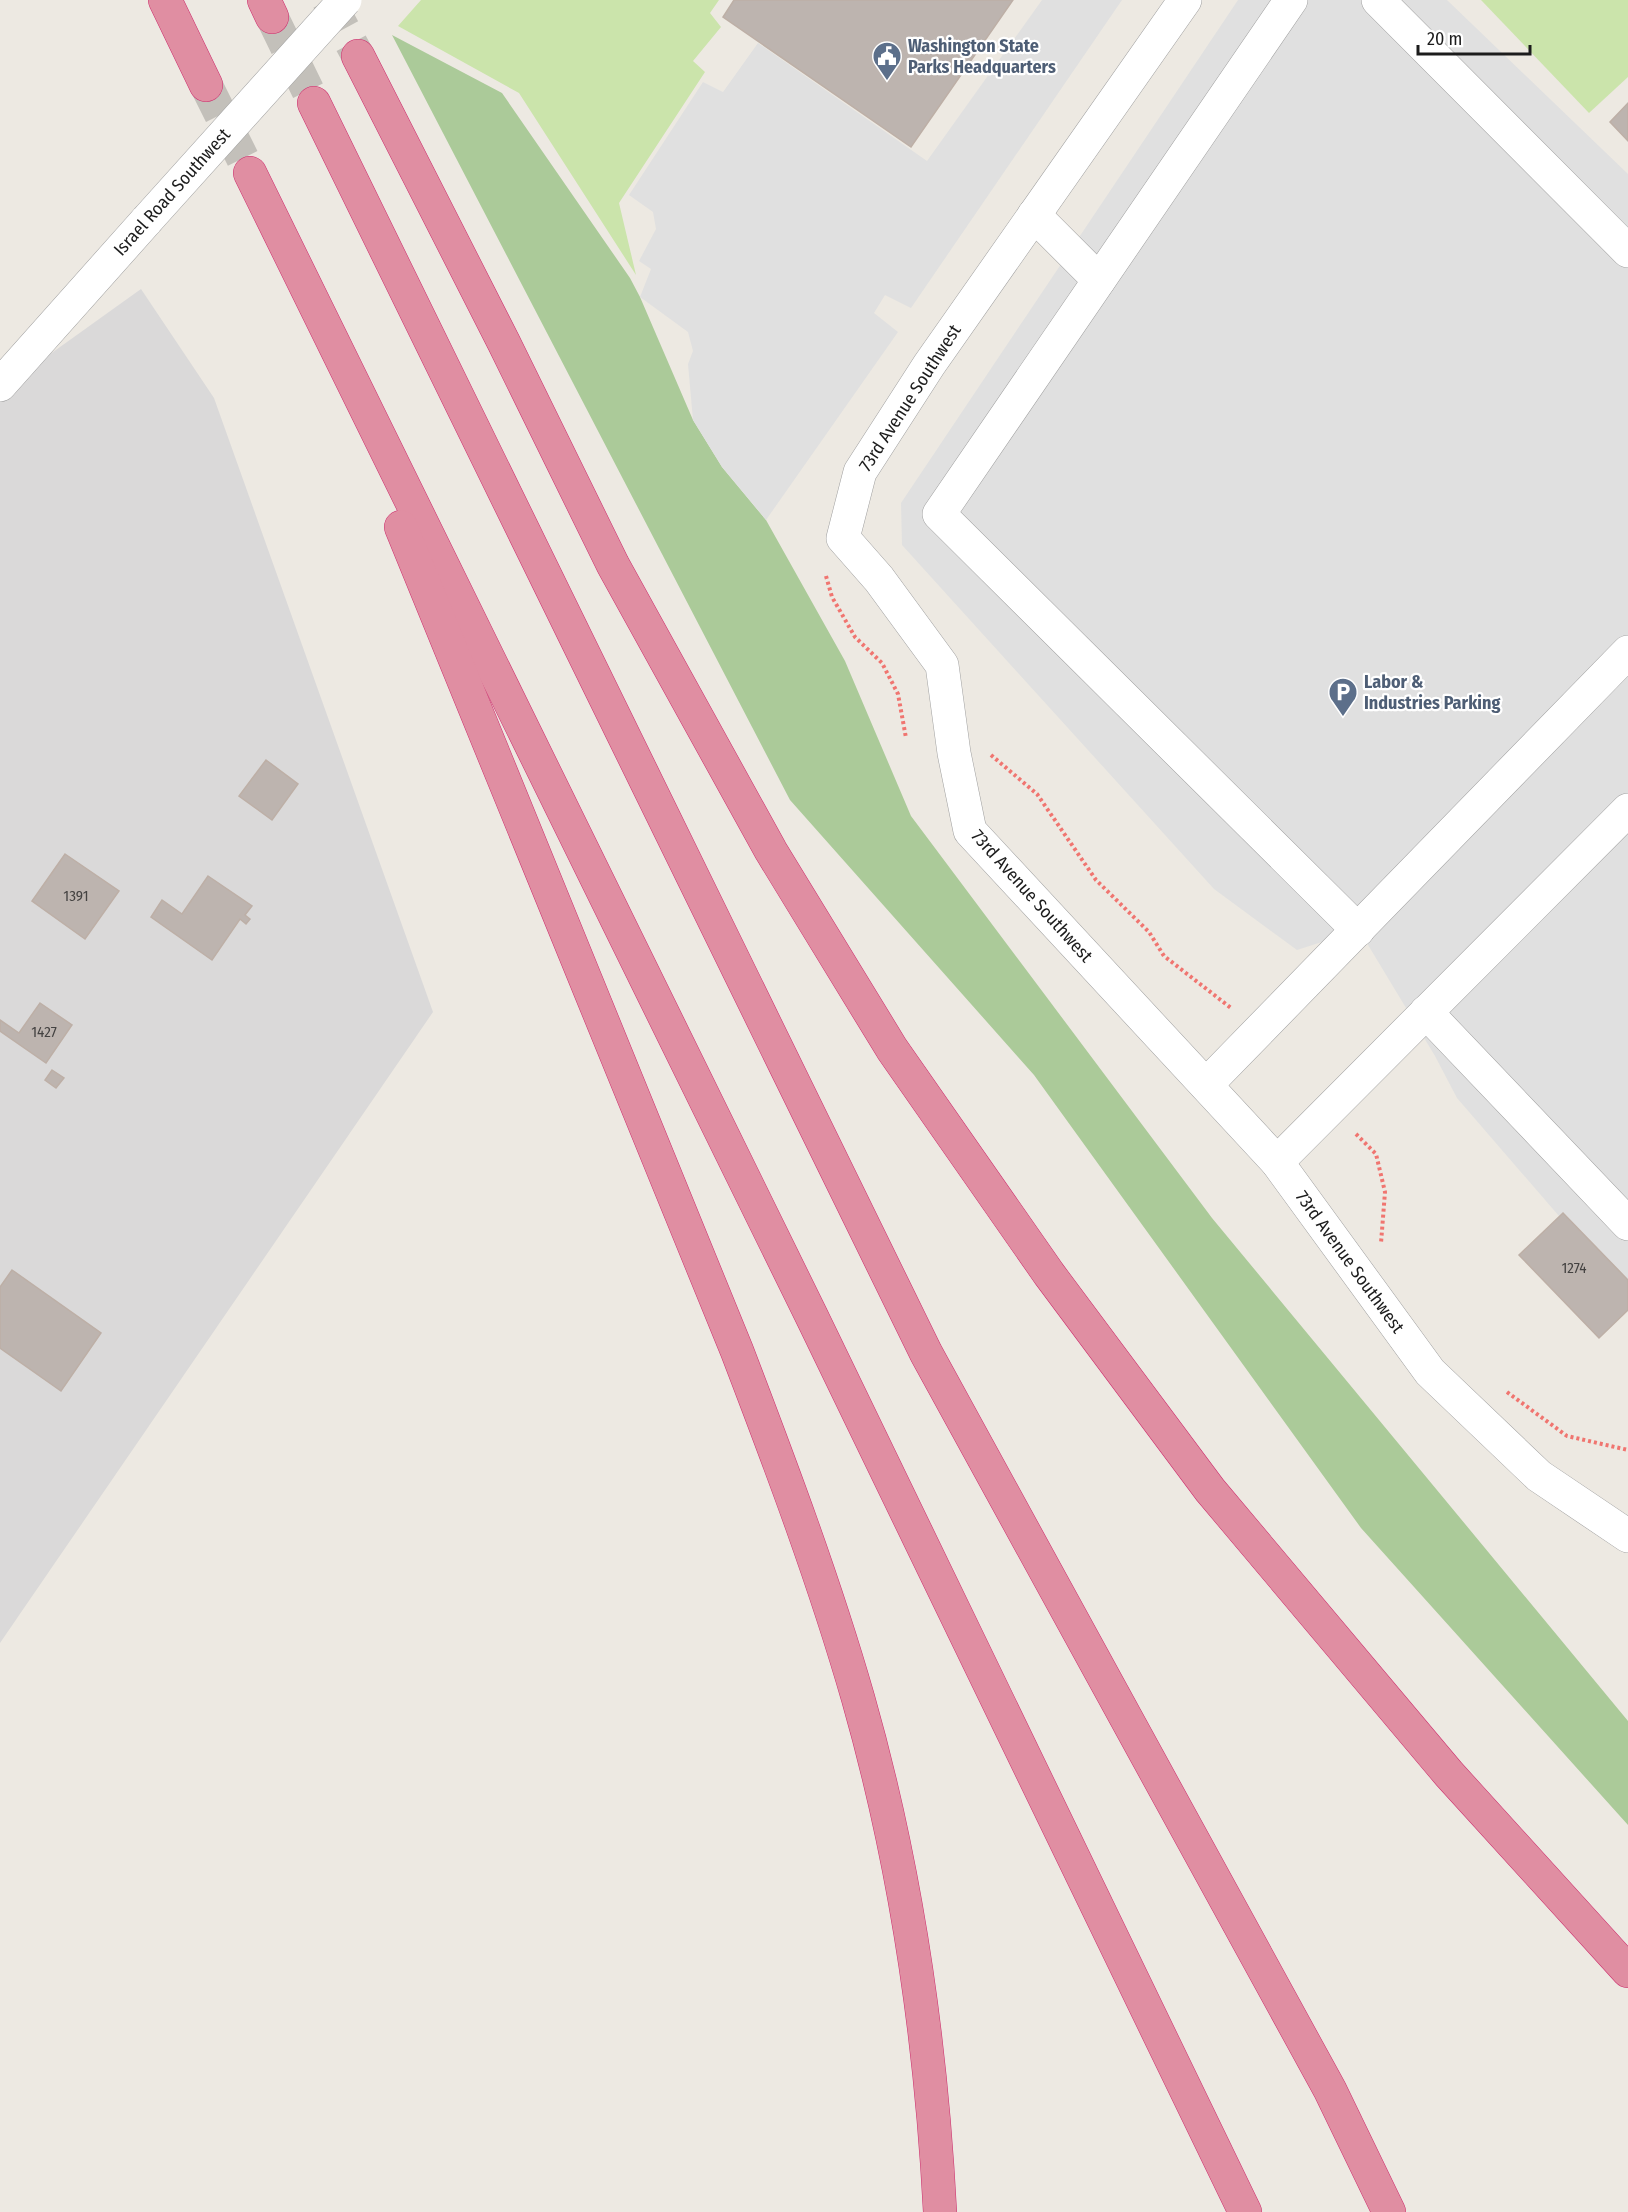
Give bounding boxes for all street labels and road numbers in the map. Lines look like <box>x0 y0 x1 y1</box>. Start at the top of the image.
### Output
street label: Israel Road Southwest <box>109 124 235 260</box>
street label: 73rd Avenue Southwest <box>854 320 966 476</box>
street label: 73rd Avenue Southwest <box>967 825 1097 967</box>
street label: 73rd Avenue Southwest <box>1291 1186 1409 1338</box>

